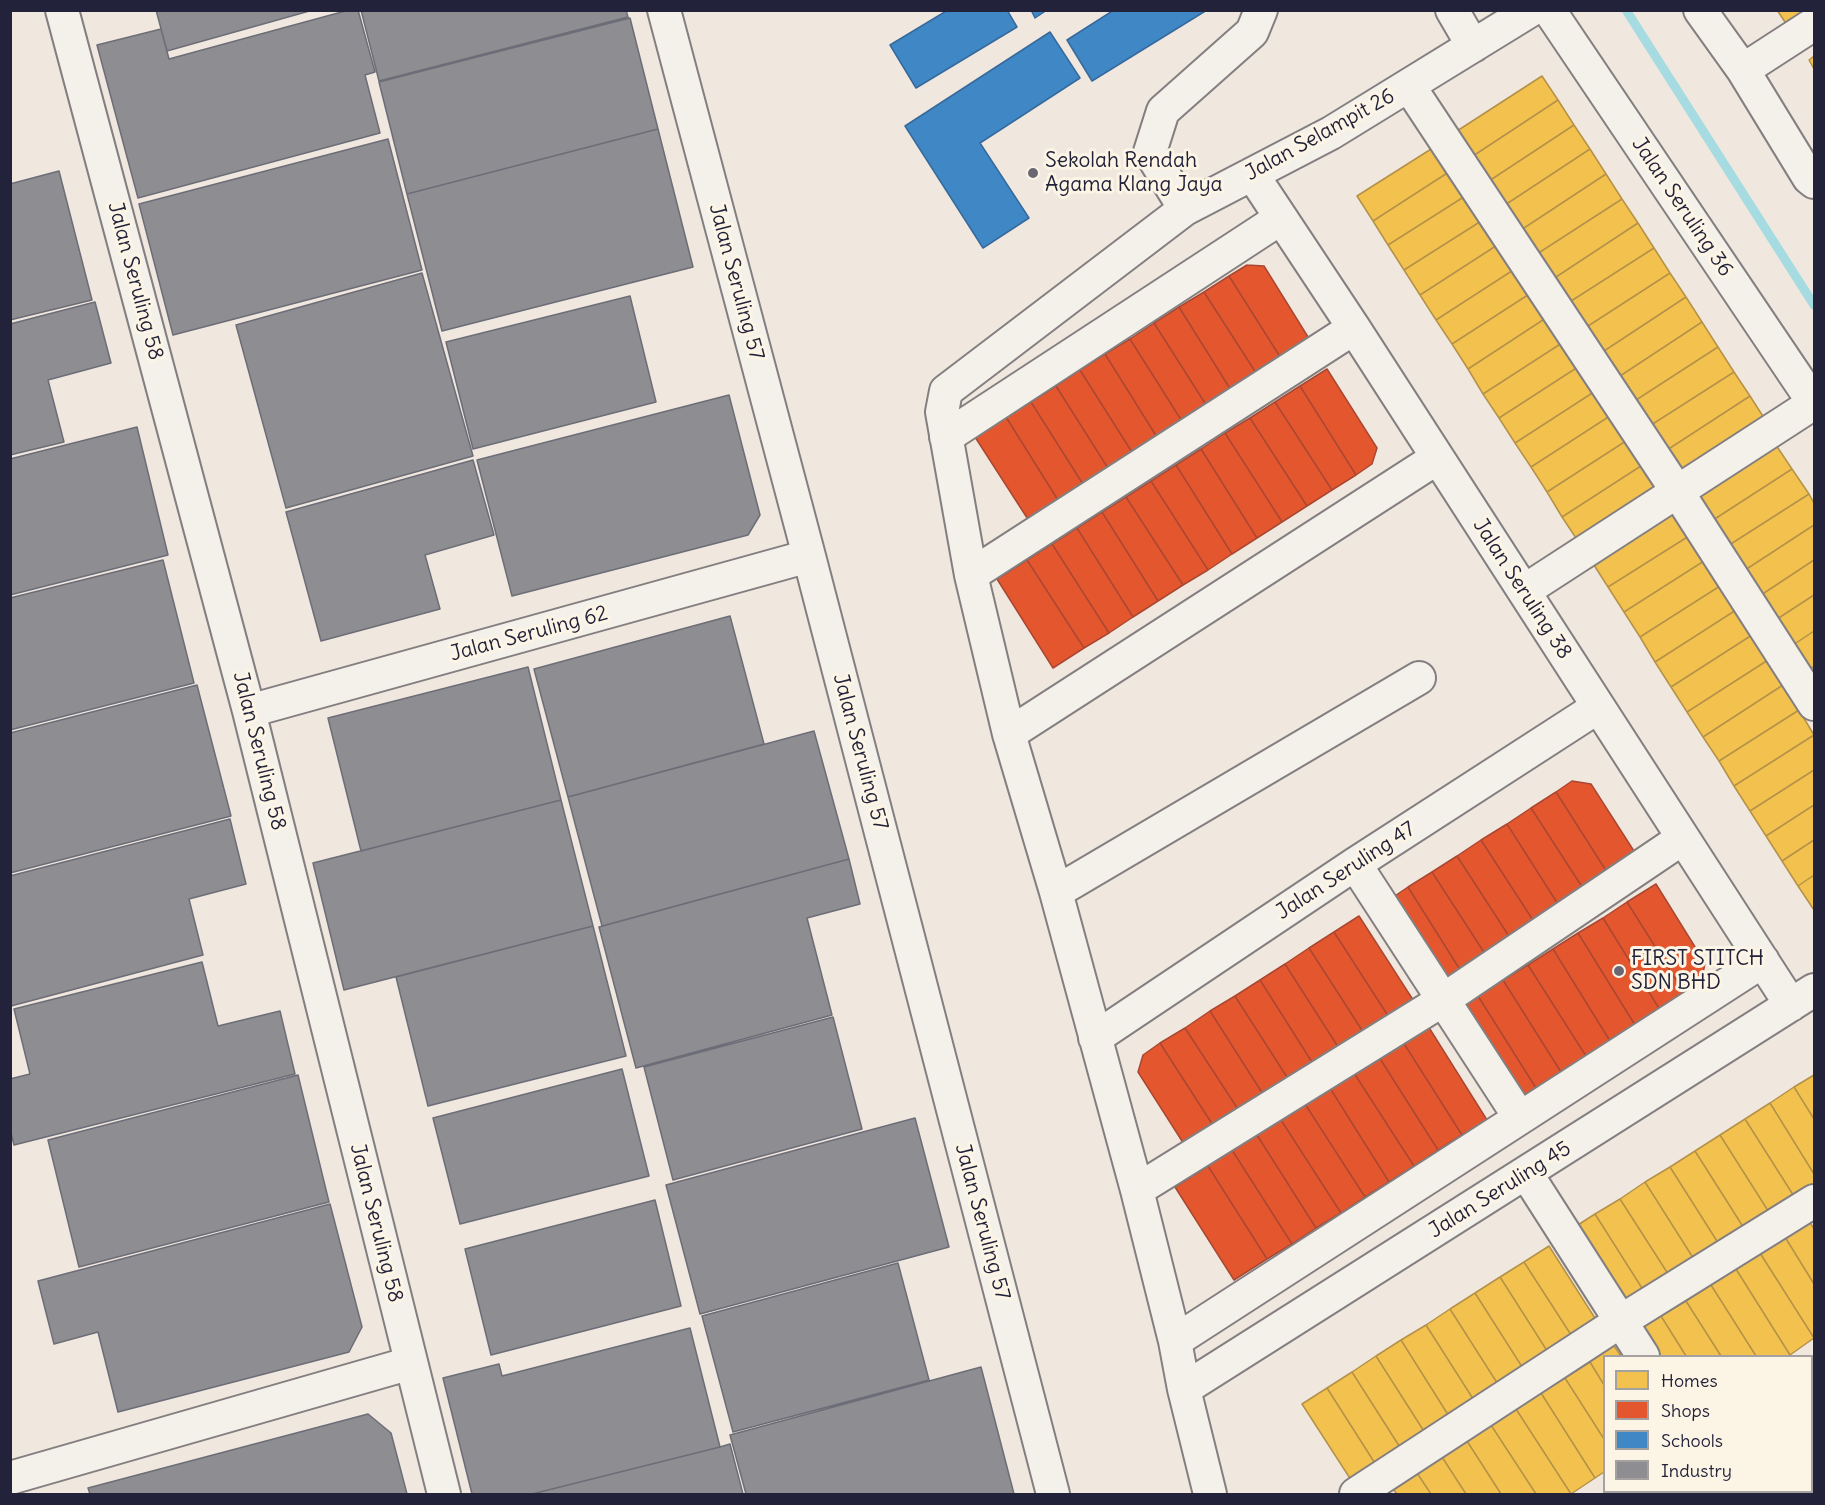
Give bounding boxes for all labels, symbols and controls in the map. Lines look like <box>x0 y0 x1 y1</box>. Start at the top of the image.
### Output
street label: Jalan Selampit 26 <box>1241 84 1399 186</box>
street label: Jalan Seruling 36 <box>1626 133 1738 281</box>
place label: Sekolah Rendah Agama Klang Jaya <box>1045 148 1223 198</box>
marker: Sekolah Rendah Agama Klang Jaya <box>1026 166 1040 180</box>
street label: Jalan Seruling 58 <box>102 199 168 363</box>
street label: Jalan Seruling 57 <box>703 201 769 363</box>
street label: Jalan Seruling 38 <box>1467 514 1577 664</box>
street label: Jalan Seruling 62 <box>447 601 611 667</box>
street label: Jalan Seruling 58 <box>227 669 291 833</box>
street label: Jalan Seruling 57 <box>827 671 893 833</box>
street label: Jalan Seruling 47 <box>1272 817 1420 925</box>
place label: FIRST STITCH SDN BHD <box>1631 946 1764 996</box>
marker: FIRST STITCH SDN BHD <box>1612 964 1626 978</box>
street label: Jalan Seruling 45 <box>1424 1136 1576 1244</box>
street label: Jalan Seruling 58 <box>344 1141 408 1305</box>
street label: Jalan Seruling 57 <box>949 1141 1015 1303</box>
legend <box>1603 1355 1813 1493</box>
text: Homes <box>1661 1369 1718 1392</box>
text: Shops <box>1661 1399 1710 1422</box>
text: Schools <box>1661 1429 1723 1452</box>
text: Industry <box>1661 1459 1732 1482</box>

